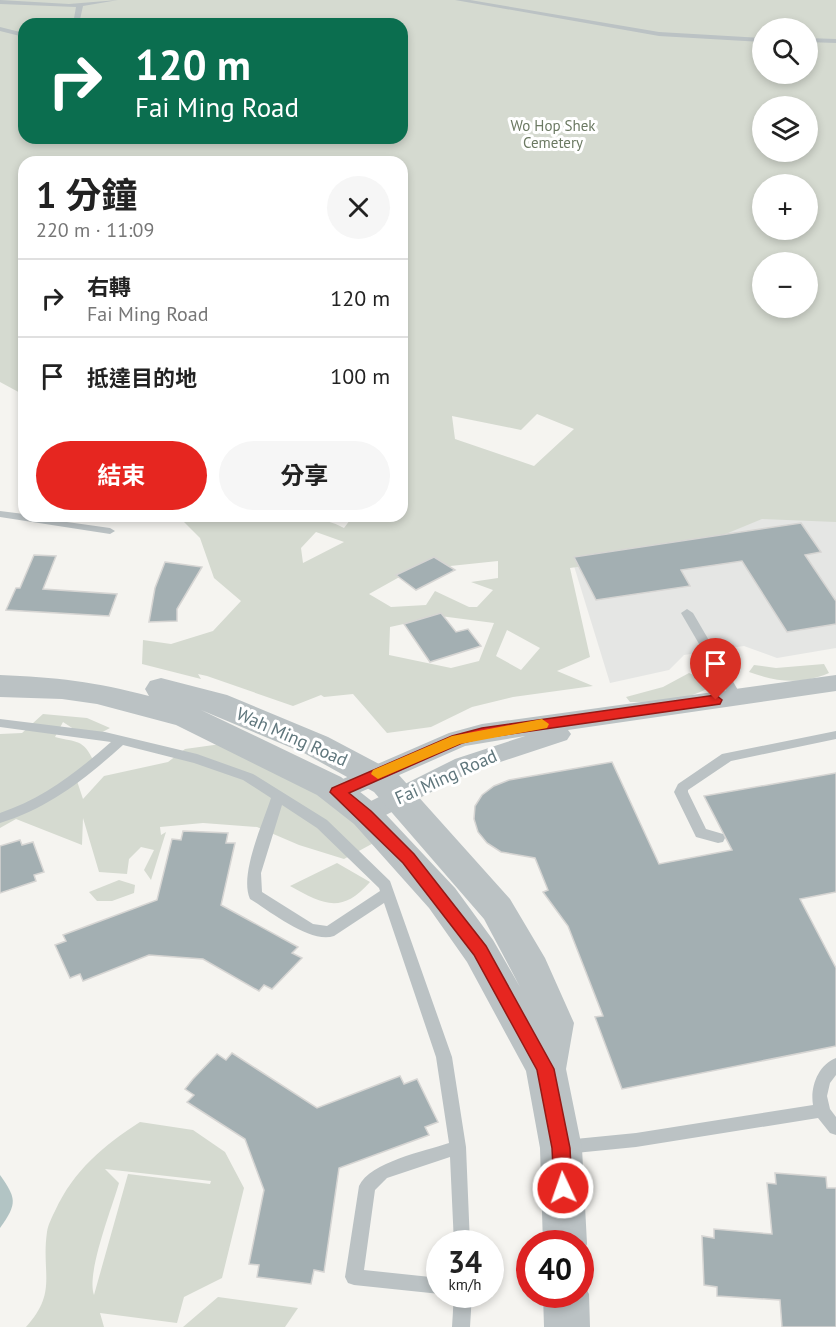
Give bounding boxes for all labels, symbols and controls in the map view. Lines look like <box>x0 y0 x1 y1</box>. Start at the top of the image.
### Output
map controls <box>752 18 818 318</box>
button: search <box>752 18 818 84</box>
text: 120 m <box>135 37 251 92</box>
icon: right <box>36 42 114 120</box>
text: Fai Ming Road <box>135 90 299 124</box>
button: layers <box>752 96 818 162</box>
park label: Wo Hop Shek Cemetery <box>510 116 596 152</box>
text: 1 分鐘 <box>36 171 138 218</box>
button: + <box>752 174 818 240</box>
button: close <box>327 176 390 239</box>
text: 220 m · 11:09 <box>36 217 154 243</box>
button: − <box>752 252 818 318</box>
text: 右轉 <box>87 273 131 301</box>
icon: right <box>36 282 69 315</box>
text: 120 m <box>330 284 390 312</box>
text: Fai Ming Road <box>87 301 209 327</box>
icon: arrive <box>36 360 69 393</box>
text: 100 m <box>330 362 390 390</box>
text: 抵達目的地 <box>87 364 197 392</box>
button: 結束 <box>36 441 207 510</box>
button: 分享 <box>219 441 390 510</box>
pin <box>690 638 741 700</box>
icon: arrive <box>699 647 732 680</box>
street label: Wah Ming Road <box>233 702 351 771</box>
street label: Fai Ming Road <box>391 744 500 809</box>
position arrow <box>531 1156 595 1220</box>
speed limit sign: 40 <box>516 1230 594 1308</box>
text: 34 <box>448 1242 482 1281</box>
text: km/h <box>449 1275 481 1294</box>

